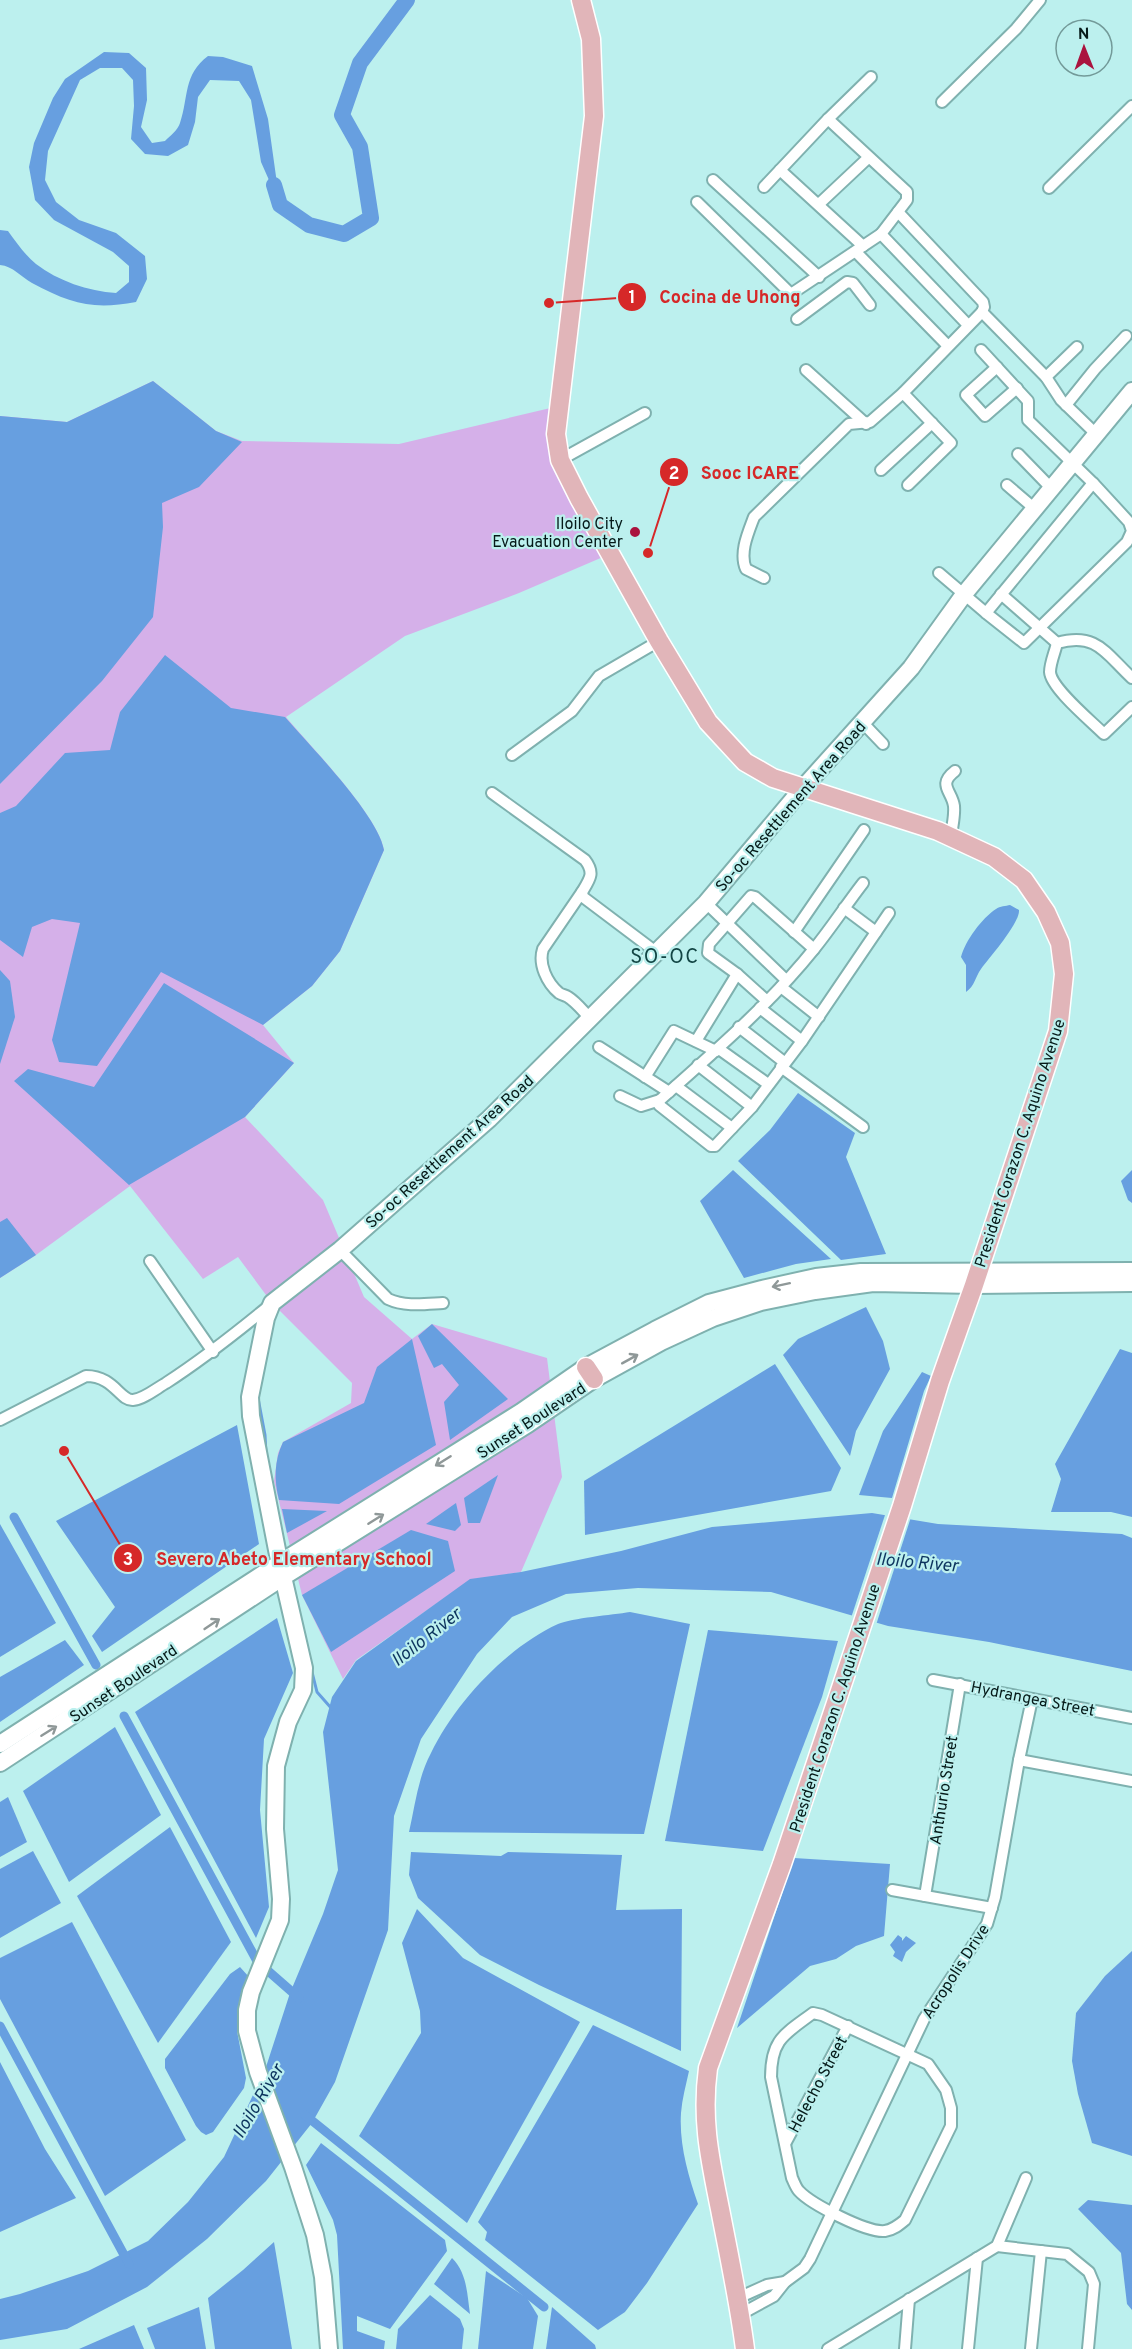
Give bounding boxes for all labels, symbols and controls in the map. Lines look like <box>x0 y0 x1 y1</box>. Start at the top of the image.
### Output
north arrow <box>1054 18 1114 78</box>
text: N <box>1078 25 1090 45</box>
callout: Cocina de Uhong <box>617 279 812 315</box>
text: 1 <box>628 287 636 310</box>
text: Cocina de Uhong <box>659 287 801 310</box>
callout: Sooc ICARE <box>659 454 811 490</box>
text: 2 <box>668 463 680 486</box>
text: Sooc ICARE <box>701 463 799 486</box>
place label: Iloilo City Evacuation Center <box>492 515 623 553</box>
marker: Iloilo City Evacuation Center <box>628 525 642 539</box>
street label: So-oc Resettlement Area Road <box>712 718 871 897</box>
district label: SO-OC <box>630 945 700 971</box>
street label: President Corazon C. Aquino Avenue <box>971 1017 1071 1270</box>
street label: So-oc Resettlement Area Road <box>362 1072 539 1233</box>
one-way arrow <box>771 1280 791 1291</box>
one-way arrow <box>621 1353 638 1365</box>
street label: Sunset Boulevard <box>474 1379 590 1464</box>
one-way arrow <box>435 1456 452 1468</box>
one-way arrow <box>367 1512 384 1524</box>
callout: Severo Abeto Elementary School <box>113 1540 444 1576</box>
water label: Iloilo River <box>875 1548 961 1579</box>
text: 3 <box>123 1549 133 1572</box>
text: Severo Abeto Elementary School <box>156 1549 432 1572</box>
street label: President Corazon C. Aquino Avenue <box>786 1582 886 1835</box>
water label: Iloilo River <box>387 1602 468 1673</box>
one-way arrow <box>203 1618 220 1630</box>
street label: Sunset Boulevard <box>66 1641 182 1728</box>
street label: Hydrangea Street <box>969 1678 1096 1722</box>
one-way arrow <box>41 1725 58 1738</box>
street label: Anthurio Street <box>926 1734 963 1846</box>
street label: Acropolis Drive <box>919 1921 995 2023</box>
street label: Helecho Street <box>785 2033 853 2137</box>
water label: Iloilo River <box>228 2059 291 2143</box>

